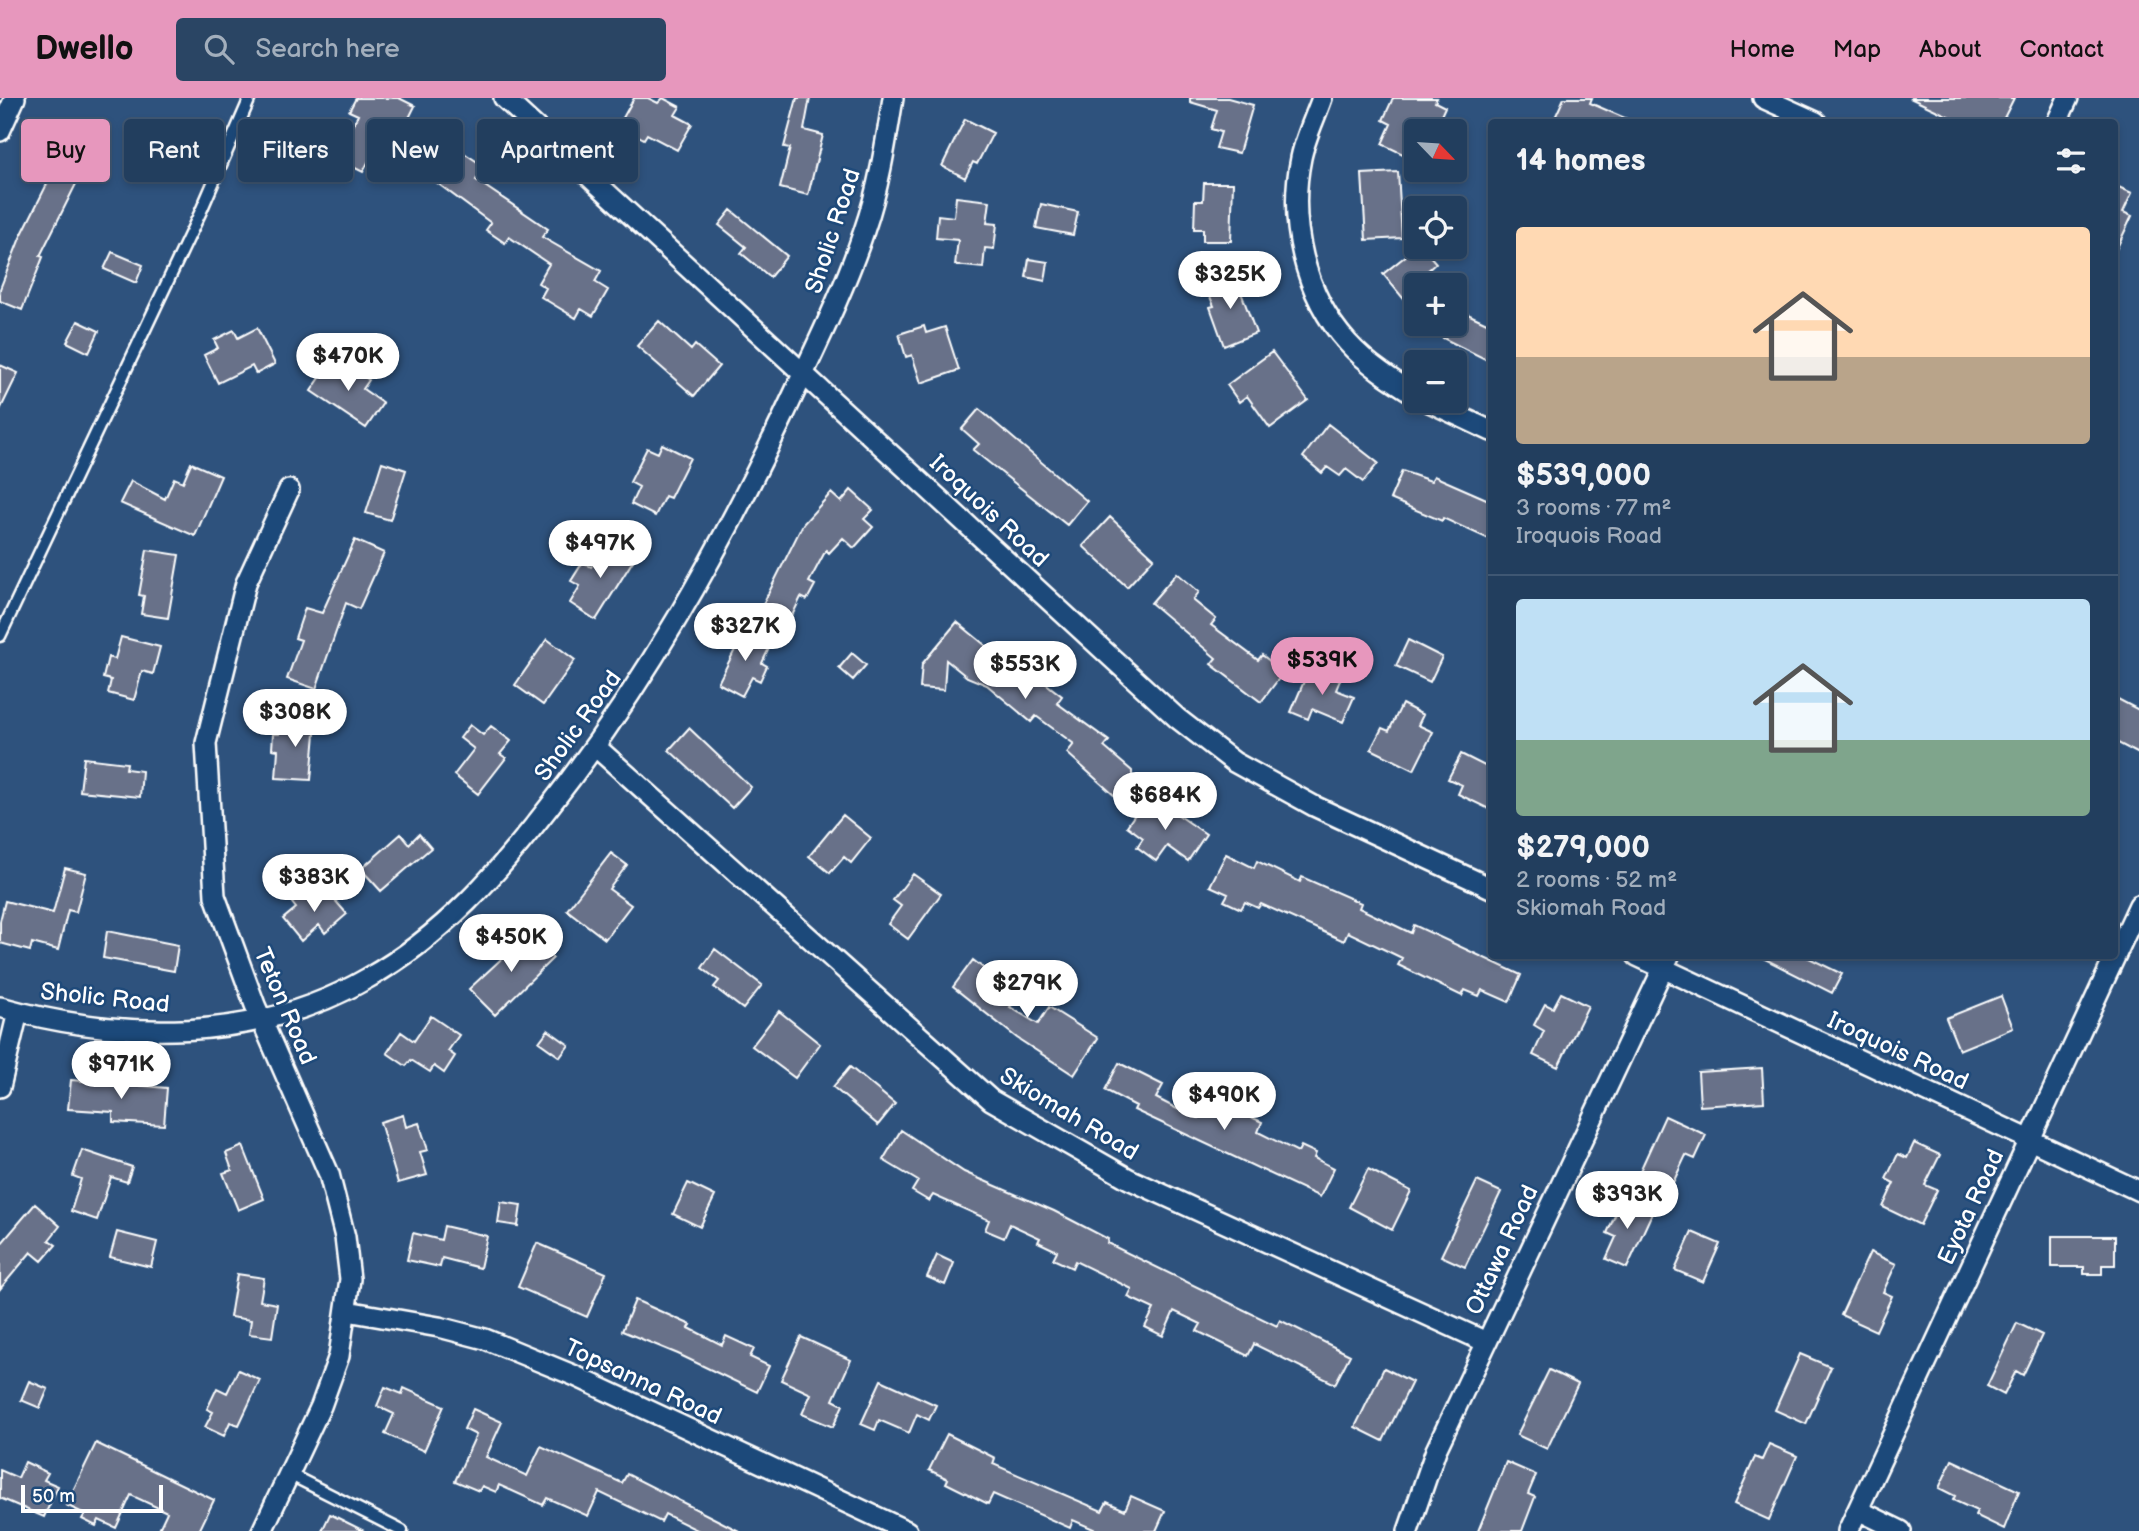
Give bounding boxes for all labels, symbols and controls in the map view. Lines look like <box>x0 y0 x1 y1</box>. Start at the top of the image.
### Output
search box <box>176 18 666 81</box>
text: Dwello <box>35 29 134 69</box>
icon: search <box>200 30 238 68</box>
text: Search here <box>256 34 400 65</box>
text: Home <box>1730 35 1795 64</box>
text: Map <box>1833 35 1881 64</box>
text: About <box>1919 35 1981 64</box>
text: Contact <box>2019 35 2104 64</box>
chip: Buy <box>21 119 110 182</box>
chip: Rent <box>124 119 224 182</box>
chip: Filters <box>238 119 353 182</box>
chip: New <box>367 119 463 182</box>
chip: Apartment <box>477 119 638 182</box>
north arrow <box>1404 119 1466 182</box>
map controls <box>1404 119 1467 413</box>
icon: filters <box>2052 142 2090 180</box>
text: 14 homes <box>1516 143 1645 179</box>
street label: Sholic Road <box>799 165 867 297</box>
button: locate <box>1404 196 1467 259</box>
pin: $325K <box>1181 252 1279 311</box>
text: $325K <box>1194 260 1266 288</box>
button: + <box>1404 273 1467 336</box>
icon: home <box>1740 273 1866 399</box>
pin: $470K <box>299 334 397 393</box>
text: $470K <box>312 342 384 370</box>
button: − <box>1404 350 1467 413</box>
street label: Iroquois Road <box>923 448 1055 574</box>
text: $539,000 <box>1516 458 1651 494</box>
text: 3 rooms · 77 m² <box>1516 494 1672 522</box>
pin: $497K <box>551 520 649 580</box>
text: Iroquois Road <box>1516 522 1662 550</box>
text: $497K <box>565 529 635 557</box>
pin: $327K <box>696 603 794 663</box>
text: $327K <box>710 612 780 640</box>
pin: $539K <box>1273 638 1371 697</box>
pin: $553K <box>976 642 1074 701</box>
icon: home <box>1740 645 1866 771</box>
text: $539K <box>1287 646 1357 674</box>
text: $553K <box>990 650 1060 678</box>
street label: Sholic Road <box>528 665 628 787</box>
pin: $308K <box>246 690 344 749</box>
text: $308K <box>259 698 331 726</box>
pin: $684K <box>1116 772 1214 832</box>
text: $684K <box>1129 781 1201 809</box>
text: $279,000 <box>1516 830 1650 866</box>
pin: $383K <box>265 854 363 914</box>
text: $383K <box>278 863 350 891</box>
text: 2 rooms · 52 m² <box>1516 866 1677 894</box>
text: Skiomah Road <box>1516 894 1666 922</box>
pin: $450K <box>462 914 560 974</box>
text: $450K <box>475 923 547 951</box>
street label: Teton Road <box>247 943 323 1069</box>
pin: $279K <box>978 960 1076 1020</box>
text: $279K <box>992 969 1062 997</box>
street label: Sholic Road <box>39 977 171 1019</box>
street label: Iroquois Road <box>1823 1006 1973 1096</box>
pin: $971K <box>72 1042 170 1101</box>
text: $971K <box>88 1050 154 1078</box>
street label: Skiomah Road <box>994 1061 1144 1167</box>
pin: $490K <box>1175 1072 1273 1132</box>
text: $490K <box>1188 1081 1260 1109</box>
street label: Eyota Road <box>1932 1145 2010 1269</box>
pin: $393K <box>1578 1172 1676 1231</box>
street label: Ottawa Road <box>1459 1180 1545 1320</box>
text: $393K <box>1591 1180 1663 1208</box>
street label: Topsanna Road <box>560 1333 726 1431</box>
scale bar <box>21 1482 163 1514</box>
text: 50 m <box>32 1485 75 1508</box>

